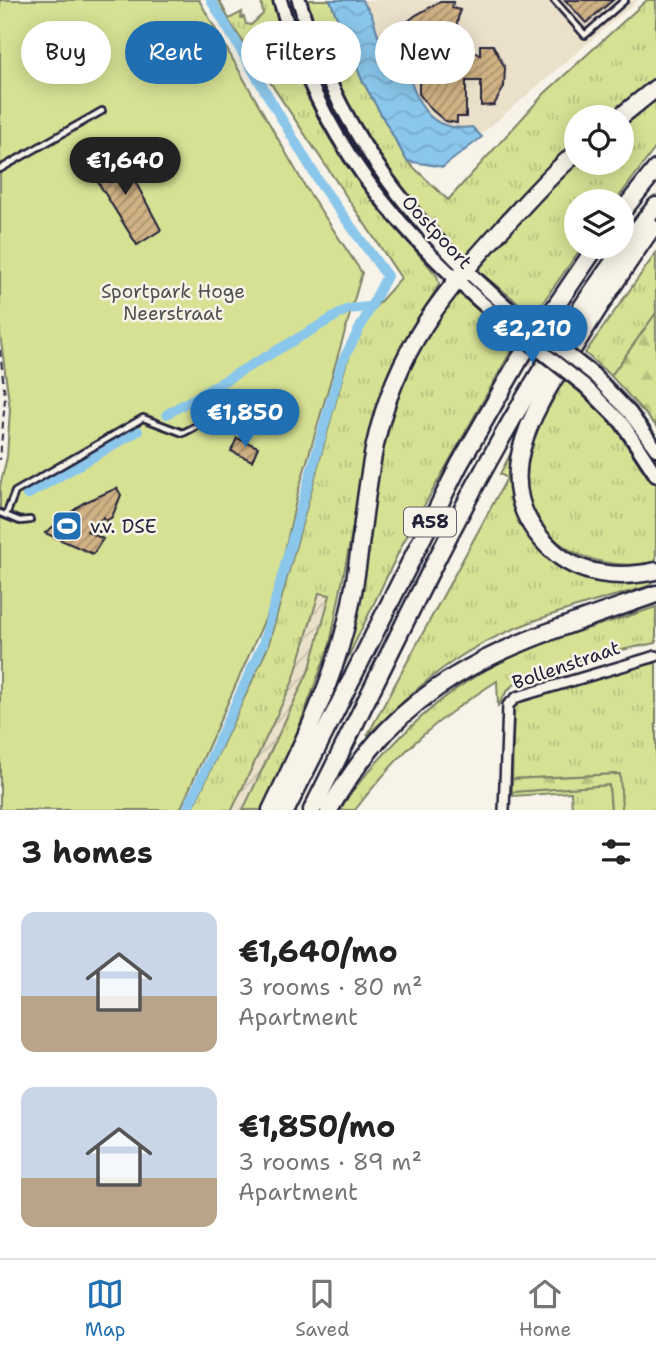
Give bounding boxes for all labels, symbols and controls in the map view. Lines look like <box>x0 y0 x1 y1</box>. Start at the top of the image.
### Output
chip: Buy <box>21 21 111 84</box>
chip: Rent <box>125 21 227 84</box>
chip: Filters <box>241 21 361 84</box>
chip: New <box>375 21 475 84</box>
map controls <box>564 105 634 259</box>
button: locate <box>564 105 634 175</box>
pin: €1,640 <box>68 138 182 197</box>
text: €1,640 <box>86 145 164 175</box>
button: layers <box>564 189 634 259</box>
street label: Oostpoort <box>396 190 478 274</box>
park label: Sportpark Hoge Neerstraat <box>101 279 245 326</box>
pin: €2,210 <box>475 306 589 365</box>
text: €2,210 <box>492 313 572 343</box>
pin: €1,850 <box>188 390 302 449</box>
text: €1,850 <box>206 397 284 427</box>
road number: A58 <box>404 508 456 536</box>
sports icon: v.v. DSE <box>50 509 84 543</box>
place label: v.v. DSE <box>90 514 157 539</box>
street label: Bollenstraat <box>509 635 623 695</box>
text: 3 homes <box>21 832 153 873</box>
icon: filters <box>597 833 635 871</box>
text: €1,640/mo <box>238 931 398 972</box>
icon: home <box>77 940 161 1024</box>
text: 3 rooms · 80 m² <box>238 972 423 1002</box>
text: Apartment <box>238 1002 358 1032</box>
text: €1,850/mo <box>238 1106 396 1147</box>
icon: home <box>77 1115 161 1199</box>
text: 3 rooms · 89 m² <box>238 1147 422 1177</box>
text: Apartment <box>238 1177 358 1207</box>
tab: Map <box>85 1275 126 1342</box>
tab: Saved <box>295 1275 349 1342</box>
tab: Home <box>519 1275 571 1342</box>

